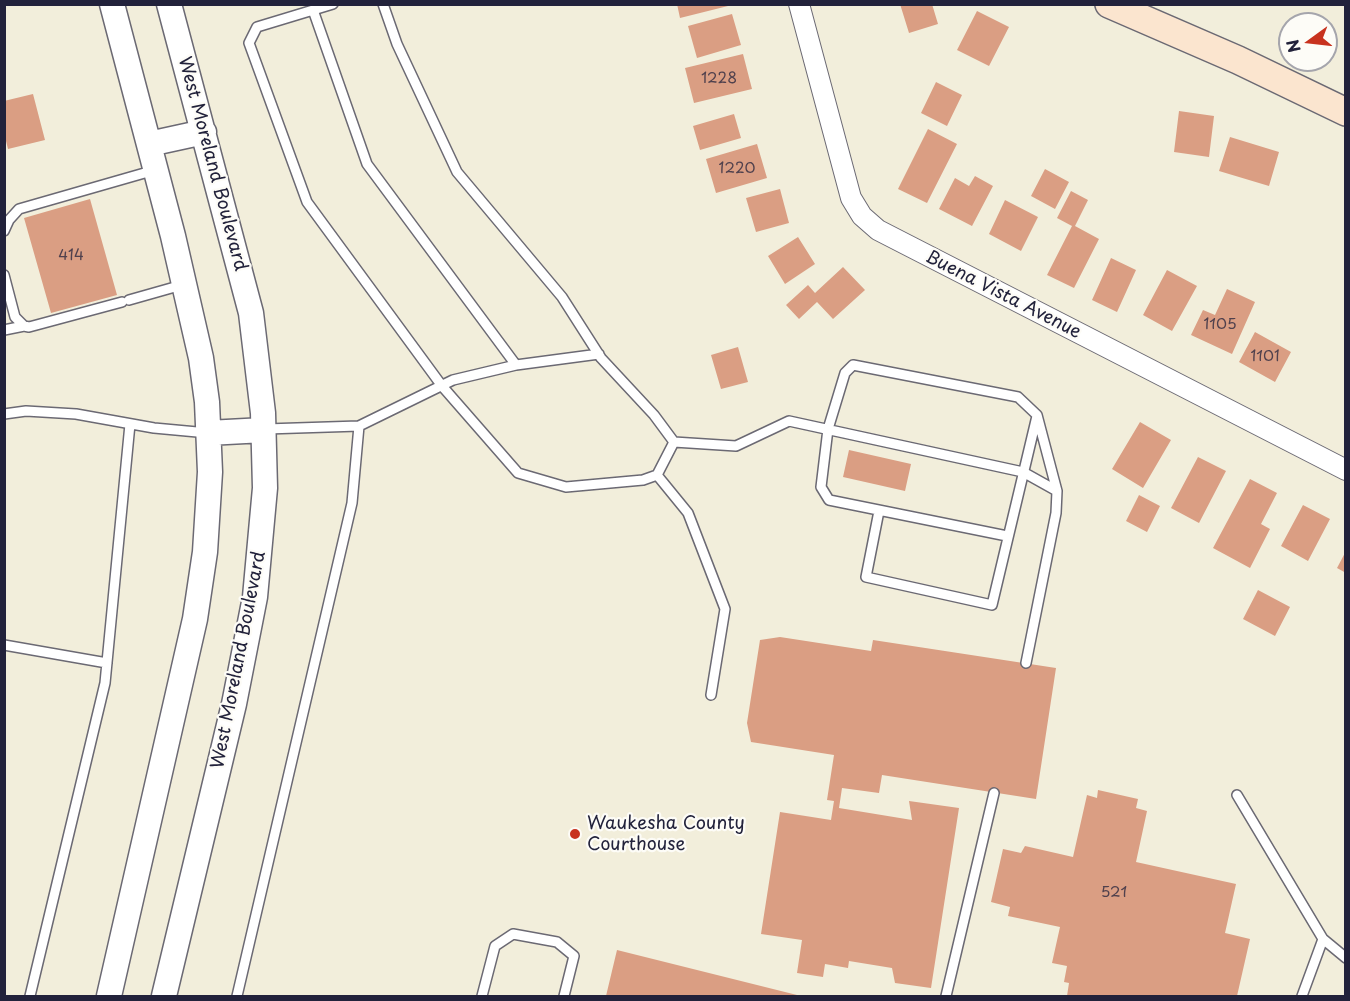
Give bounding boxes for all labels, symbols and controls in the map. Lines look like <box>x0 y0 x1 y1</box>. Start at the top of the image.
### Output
north arrow <box>1278 12 1338 72</box>
text: N <box>1279 37 1306 55</box>
street label: West Moreland Boulevard <box>173 54 251 274</box>
house number: 1228 <box>701 70 737 88</box>
house number: 1220 <box>719 160 755 178</box>
street label: Buena Vista Avenue <box>922 246 1084 344</box>
house number: 414 <box>58 247 84 265</box>
house number: 1105 <box>1203 316 1237 334</box>
house number: 1101 <box>1250 348 1280 366</box>
street label: West Moreland Boulevard <box>207 549 271 771</box>
place label: Waukesha County Courthouse <box>587 813 745 856</box>
marker: Waukesha County Courthouse <box>568 827 582 841</box>
house number: 521 <box>1101 884 1127 902</box>

